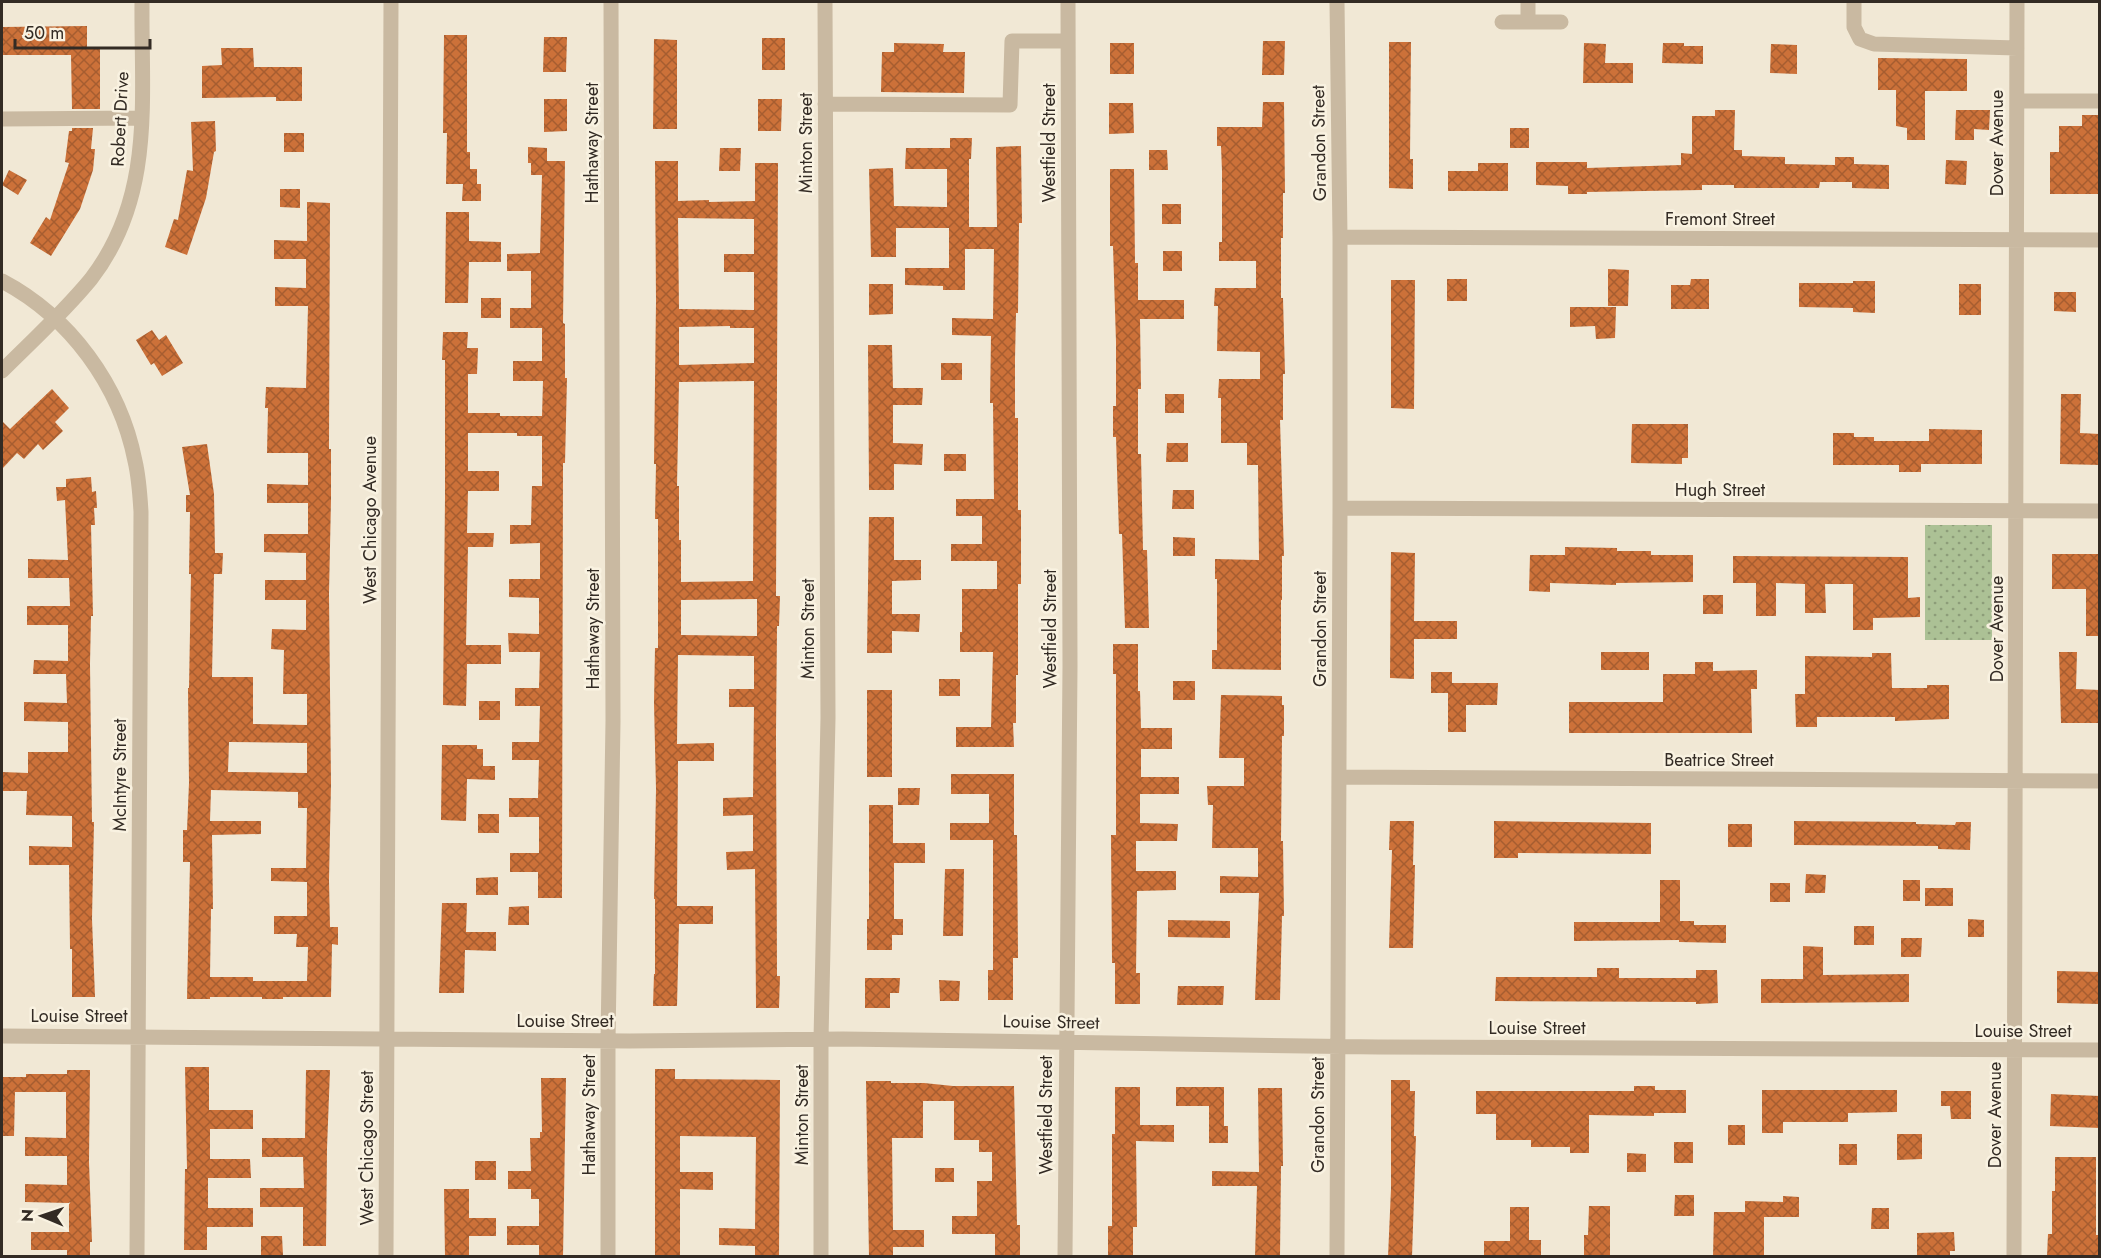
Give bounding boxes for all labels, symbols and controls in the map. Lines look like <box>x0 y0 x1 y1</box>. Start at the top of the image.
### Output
scale bar <box>15 12 150 50</box>
text: 50 m <box>24 20 64 46</box>
street label: Robert Drive <box>105 71 135 167</box>
street label: Hathaway Street <box>579 82 605 203</box>
street label: Westfield Street <box>1036 83 1062 203</box>
street label: Grandon Street <box>1305 84 1333 201</box>
street label: Dover Avenue <box>1984 90 2010 196</box>
street label: Minton Street <box>793 92 819 193</box>
street label: Fremont Street <box>1665 206 1776 232</box>
street label: West Chicago Avenue <box>357 436 383 604</box>
street label: Hugh Street <box>1675 477 1766 503</box>
street label: Hathaway Street <box>580 568 606 689</box>
street label: Westfield Street <box>1037 569 1063 689</box>
street label: Grandon Street <box>1307 570 1333 687</box>
street label: Dover Avenue <box>1984 576 2010 682</box>
street label: Minton Street <box>795 578 821 679</box>
street label: McIntyre Street <box>107 718 133 831</box>
street label: Beatrice Street <box>1664 747 1774 773</box>
street label: Louise Street <box>31 1003 128 1029</box>
street label: Louise Street <box>517 1008 614 1034</box>
street label: Louise Street <box>1002 1008 1100 1036</box>
street label: Louise Street <box>1489 1015 1586 1041</box>
street label: Louise Street <box>1975 1018 2072 1044</box>
street label: Hathaway Street <box>576 1054 602 1175</box>
street label: Westfield Street <box>1033 1055 1059 1175</box>
street label: Grandon Street <box>1305 1056 1331 1173</box>
street label: Dover Avenue <box>1982 1062 2008 1168</box>
street label: Minton Street <box>789 1064 815 1165</box>
street label: West Chicago Street <box>354 1070 380 1225</box>
north arrow <box>12 1186 72 1246</box>
text: N <box>16 1209 39 1222</box>

